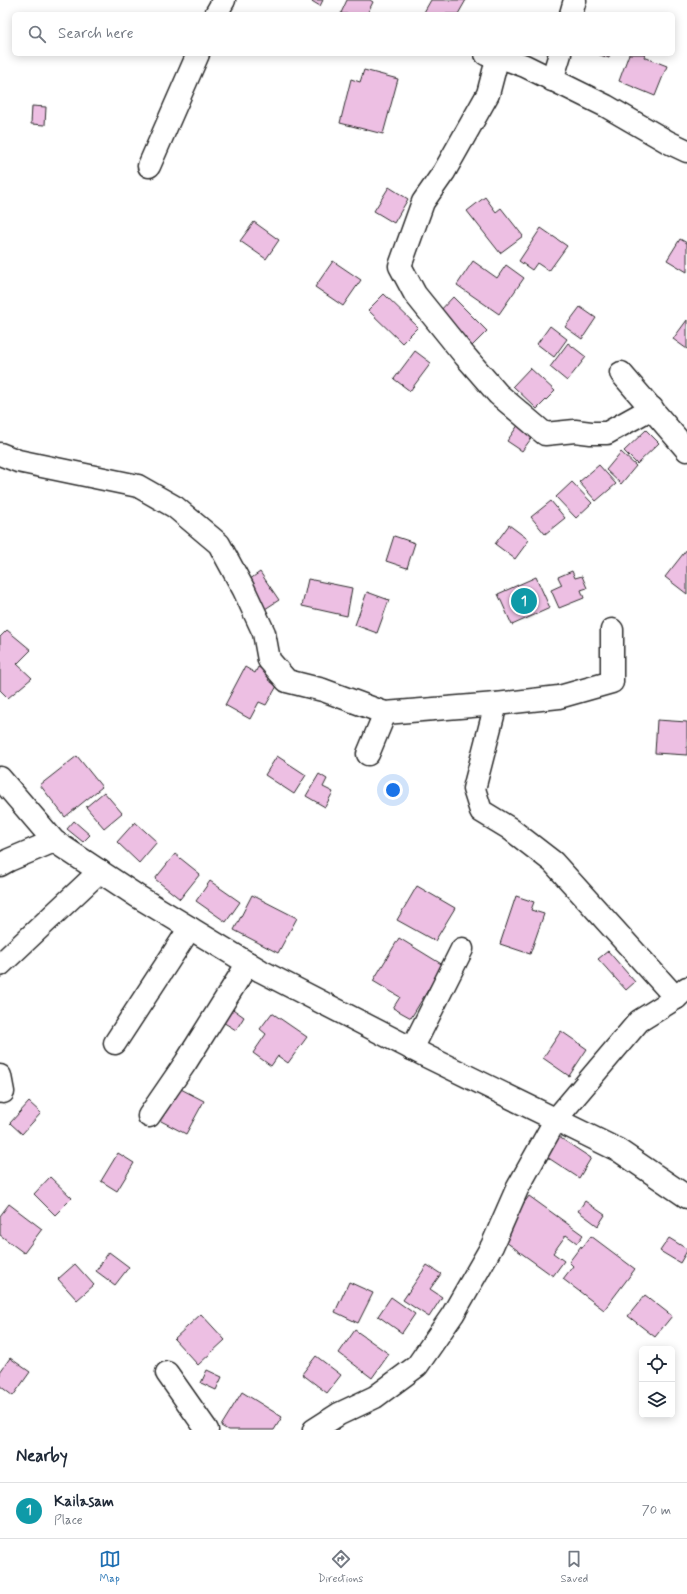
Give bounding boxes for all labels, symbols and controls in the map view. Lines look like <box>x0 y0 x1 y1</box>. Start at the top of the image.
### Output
search box <box>12 12 675 56</box>
icon: search <box>26 23 48 45</box>
text: Search here <box>58 24 134 44</box>
pin: 1 <box>511 586 537 616</box>
your location <box>383 780 403 800</box>
map controls <box>639 1346 675 1418</box>
button: locate <box>639 1346 675 1382</box>
button: layers <box>639 1382 675 1418</box>
text: Nearby <box>16 1445 68 1467</box>
text: Kailasam <box>54 1492 114 1512</box>
text: 1 <box>26 1502 32 1519</box>
text: 70 m <box>642 1502 671 1519</box>
text: Place <box>54 1512 83 1529</box>
tab: Map <box>99 1548 121 1586</box>
tab: Directions <box>318 1548 363 1586</box>
tab: Saved <box>561 1548 588 1586</box>

